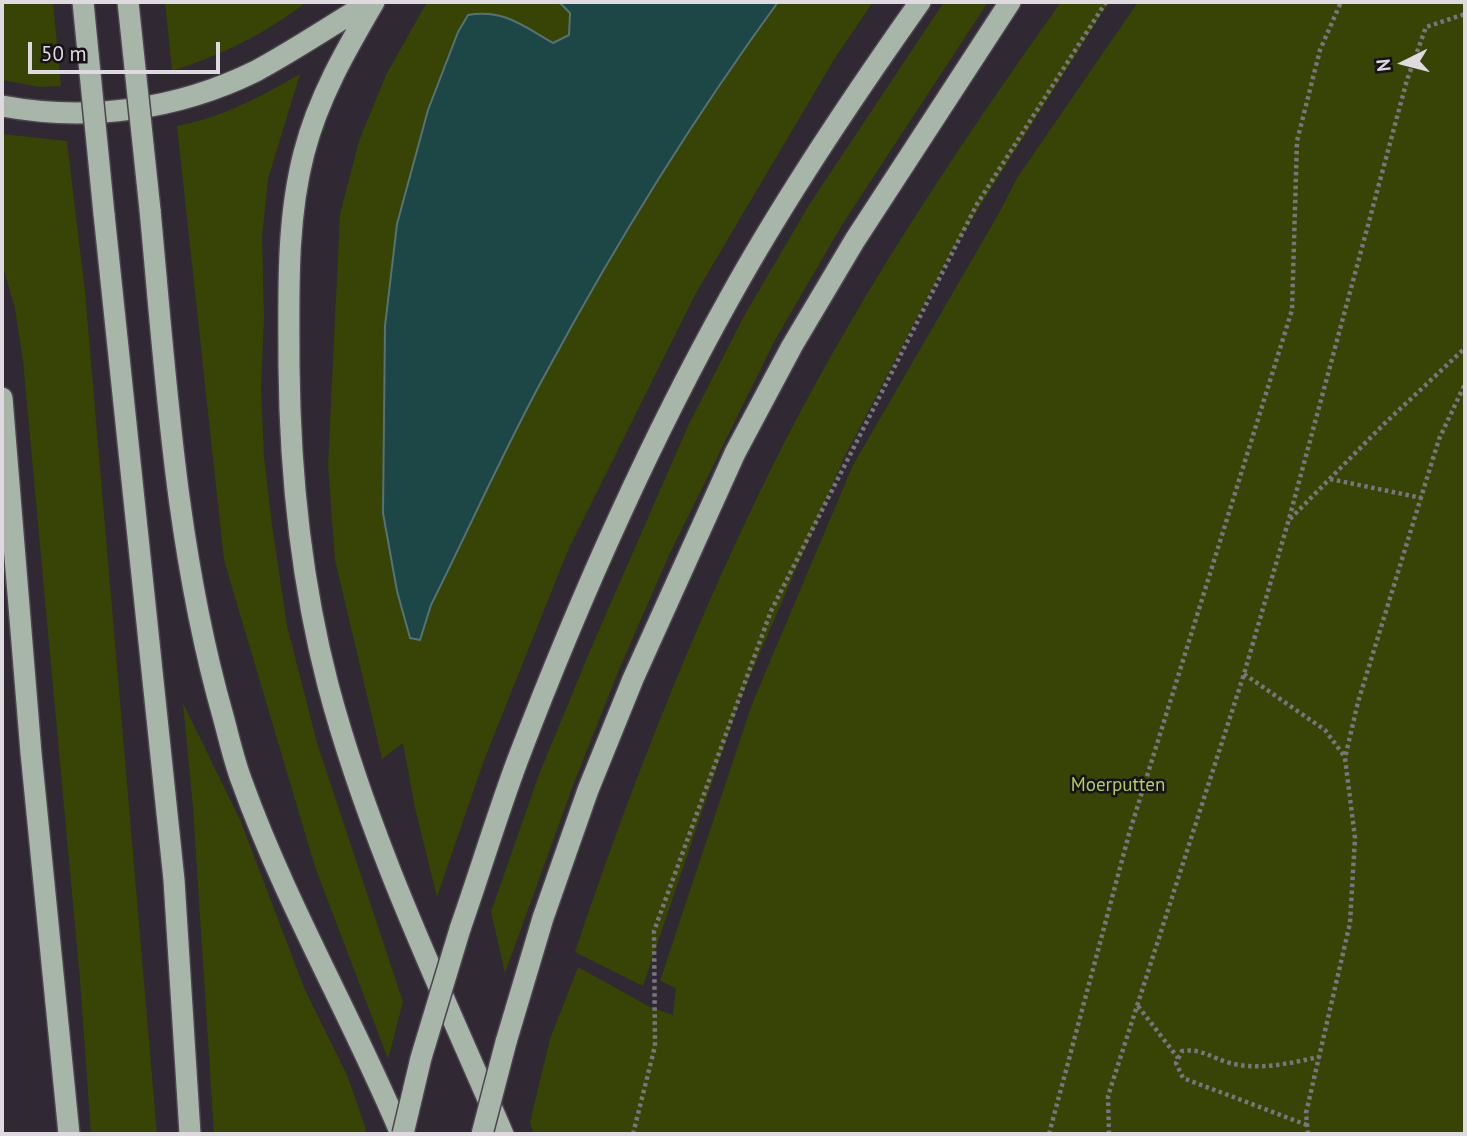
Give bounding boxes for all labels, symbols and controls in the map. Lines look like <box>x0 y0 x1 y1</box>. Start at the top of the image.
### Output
scale bar <box>32 28 224 72</box>
north arrow <box>1369 28 1439 98</box>
text: 50 m <box>41 40 87 67</box>
text: N <box>1371 58 1396 73</box>
park label: Moerputten <box>1071 775 1165 797</box>

